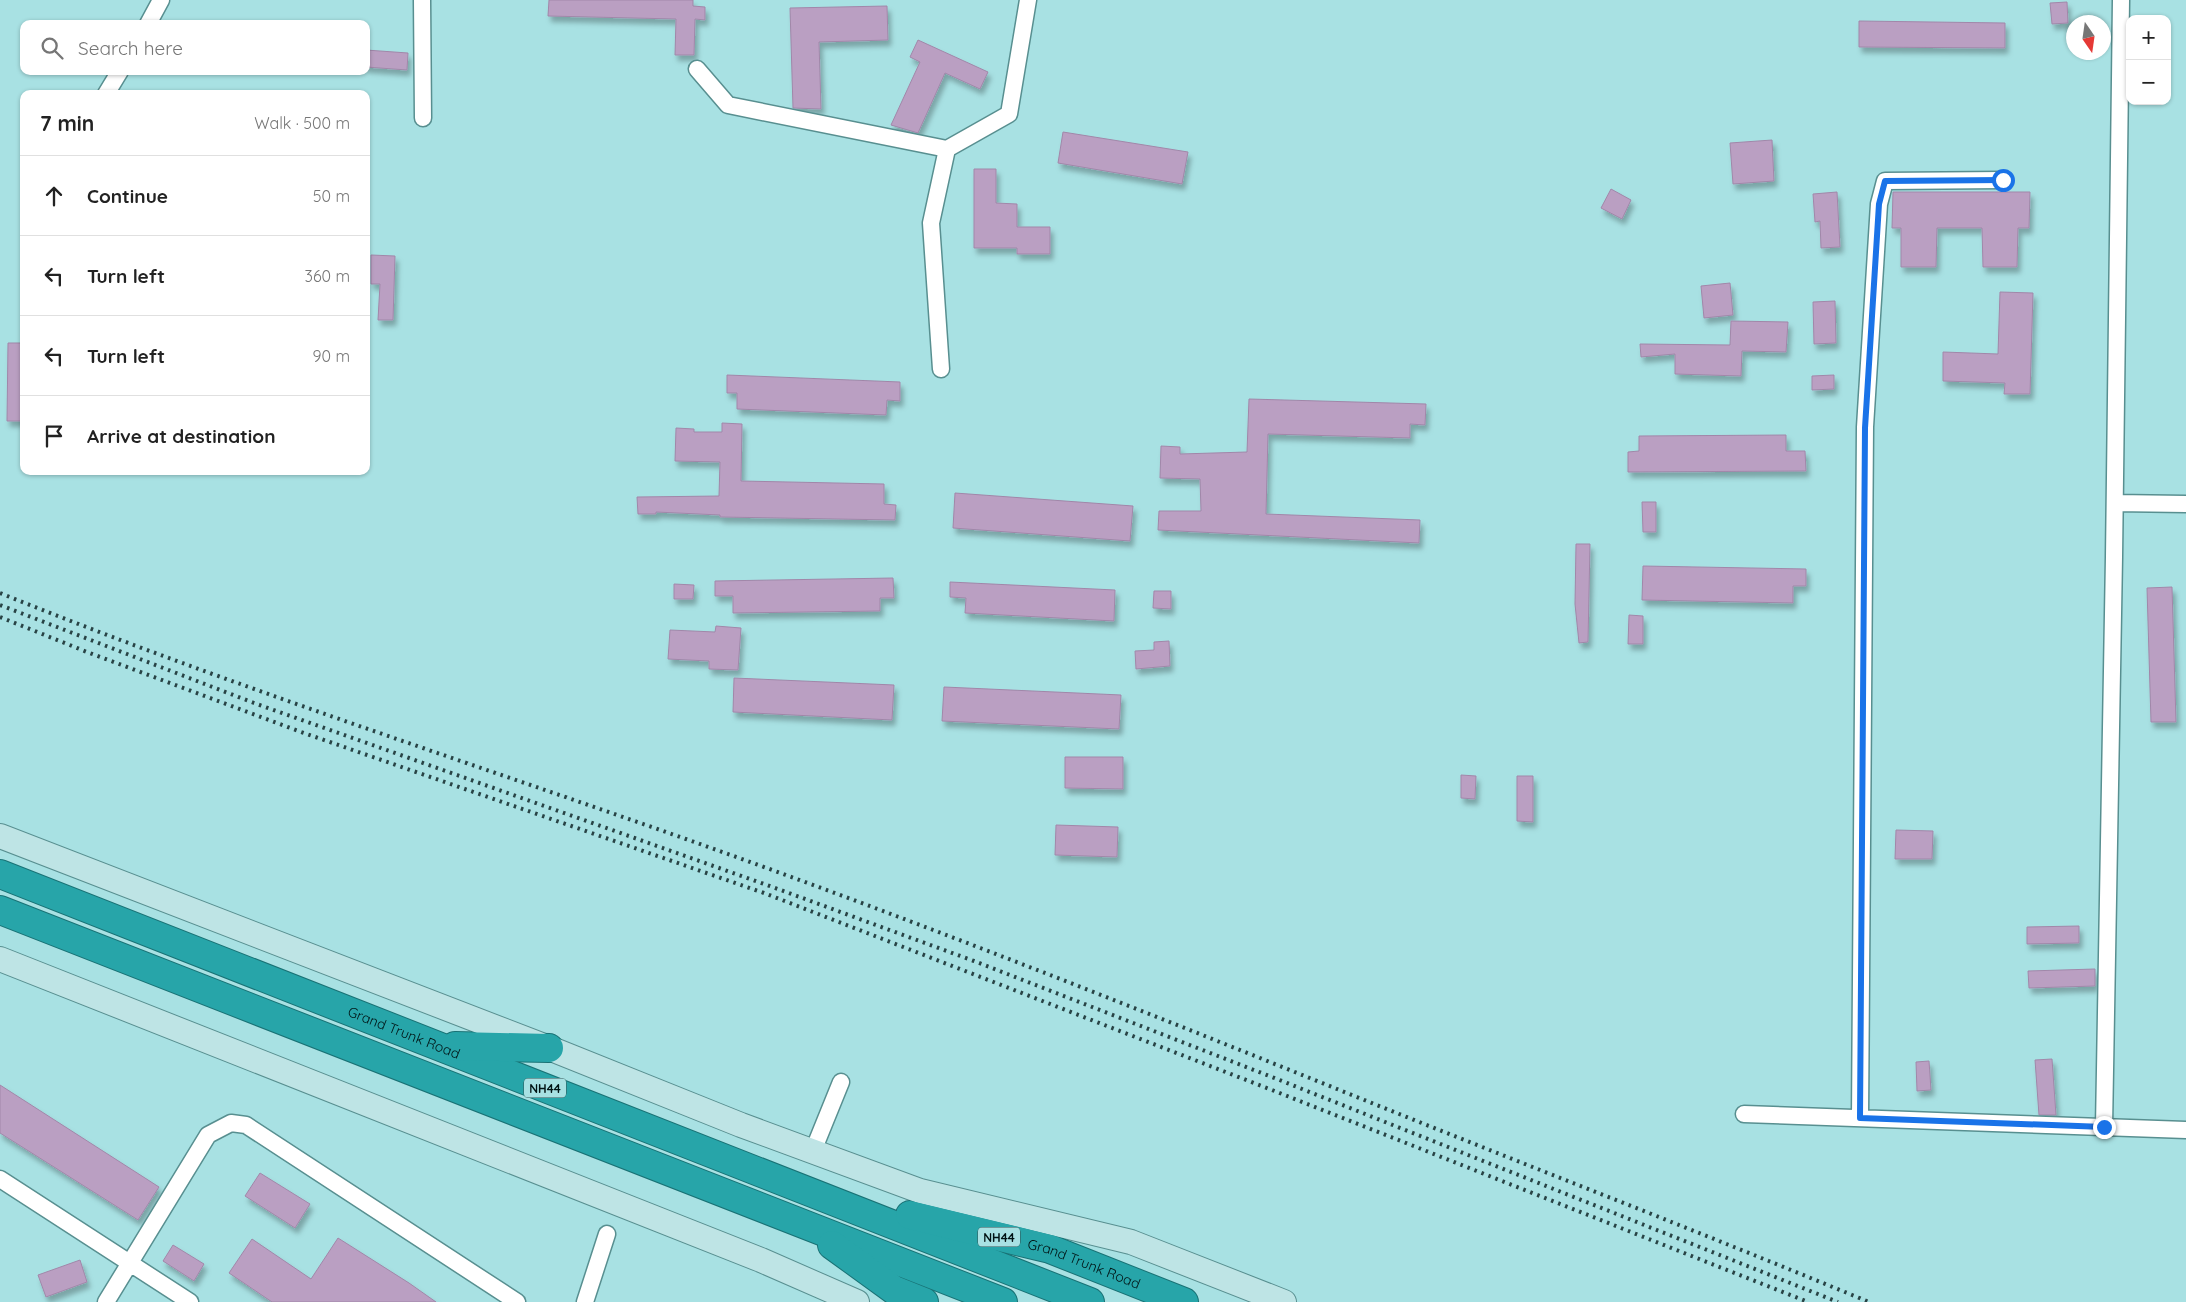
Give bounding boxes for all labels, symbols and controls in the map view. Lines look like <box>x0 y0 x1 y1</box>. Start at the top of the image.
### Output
north arrow <box>2066 15 2111 60</box>
map controls <box>2126 15 2171 105</box>
button: + <box>2126 15 2171 60</box>
search box <box>20 20 370 75</box>
icon: search <box>38 34 66 62</box>
text: Search here <box>78 36 183 60</box>
button: − <box>2126 60 2171 105</box>
text: 7 min <box>40 110 94 136</box>
text: Walk · 500 m <box>254 113 350 133</box>
route start <box>1992 169 2015 192</box>
icon: ahead <box>40 182 68 210</box>
text: Continue <box>87 184 168 208</box>
text: 50 m <box>313 186 350 206</box>
icon: left <box>40 262 68 290</box>
text: Turn left <box>87 264 165 288</box>
text: 360 m <box>305 266 350 286</box>
icon: left <box>40 342 68 370</box>
text: Turn left <box>87 344 165 368</box>
text: 90 m <box>313 346 350 366</box>
icon: arrive <box>40 422 68 450</box>
text: Arrive at destination <box>87 424 276 448</box>
street label: Grand Trunk Road <box>345 1002 463 1063</box>
road number: NH44 <box>524 1078 566 1098</box>
route end <box>2093 1116 2116 1139</box>
road number: NH44 <box>978 1228 1020 1246</box>
street label: Grand Trunk Road <box>1026 1235 1143 1293</box>

